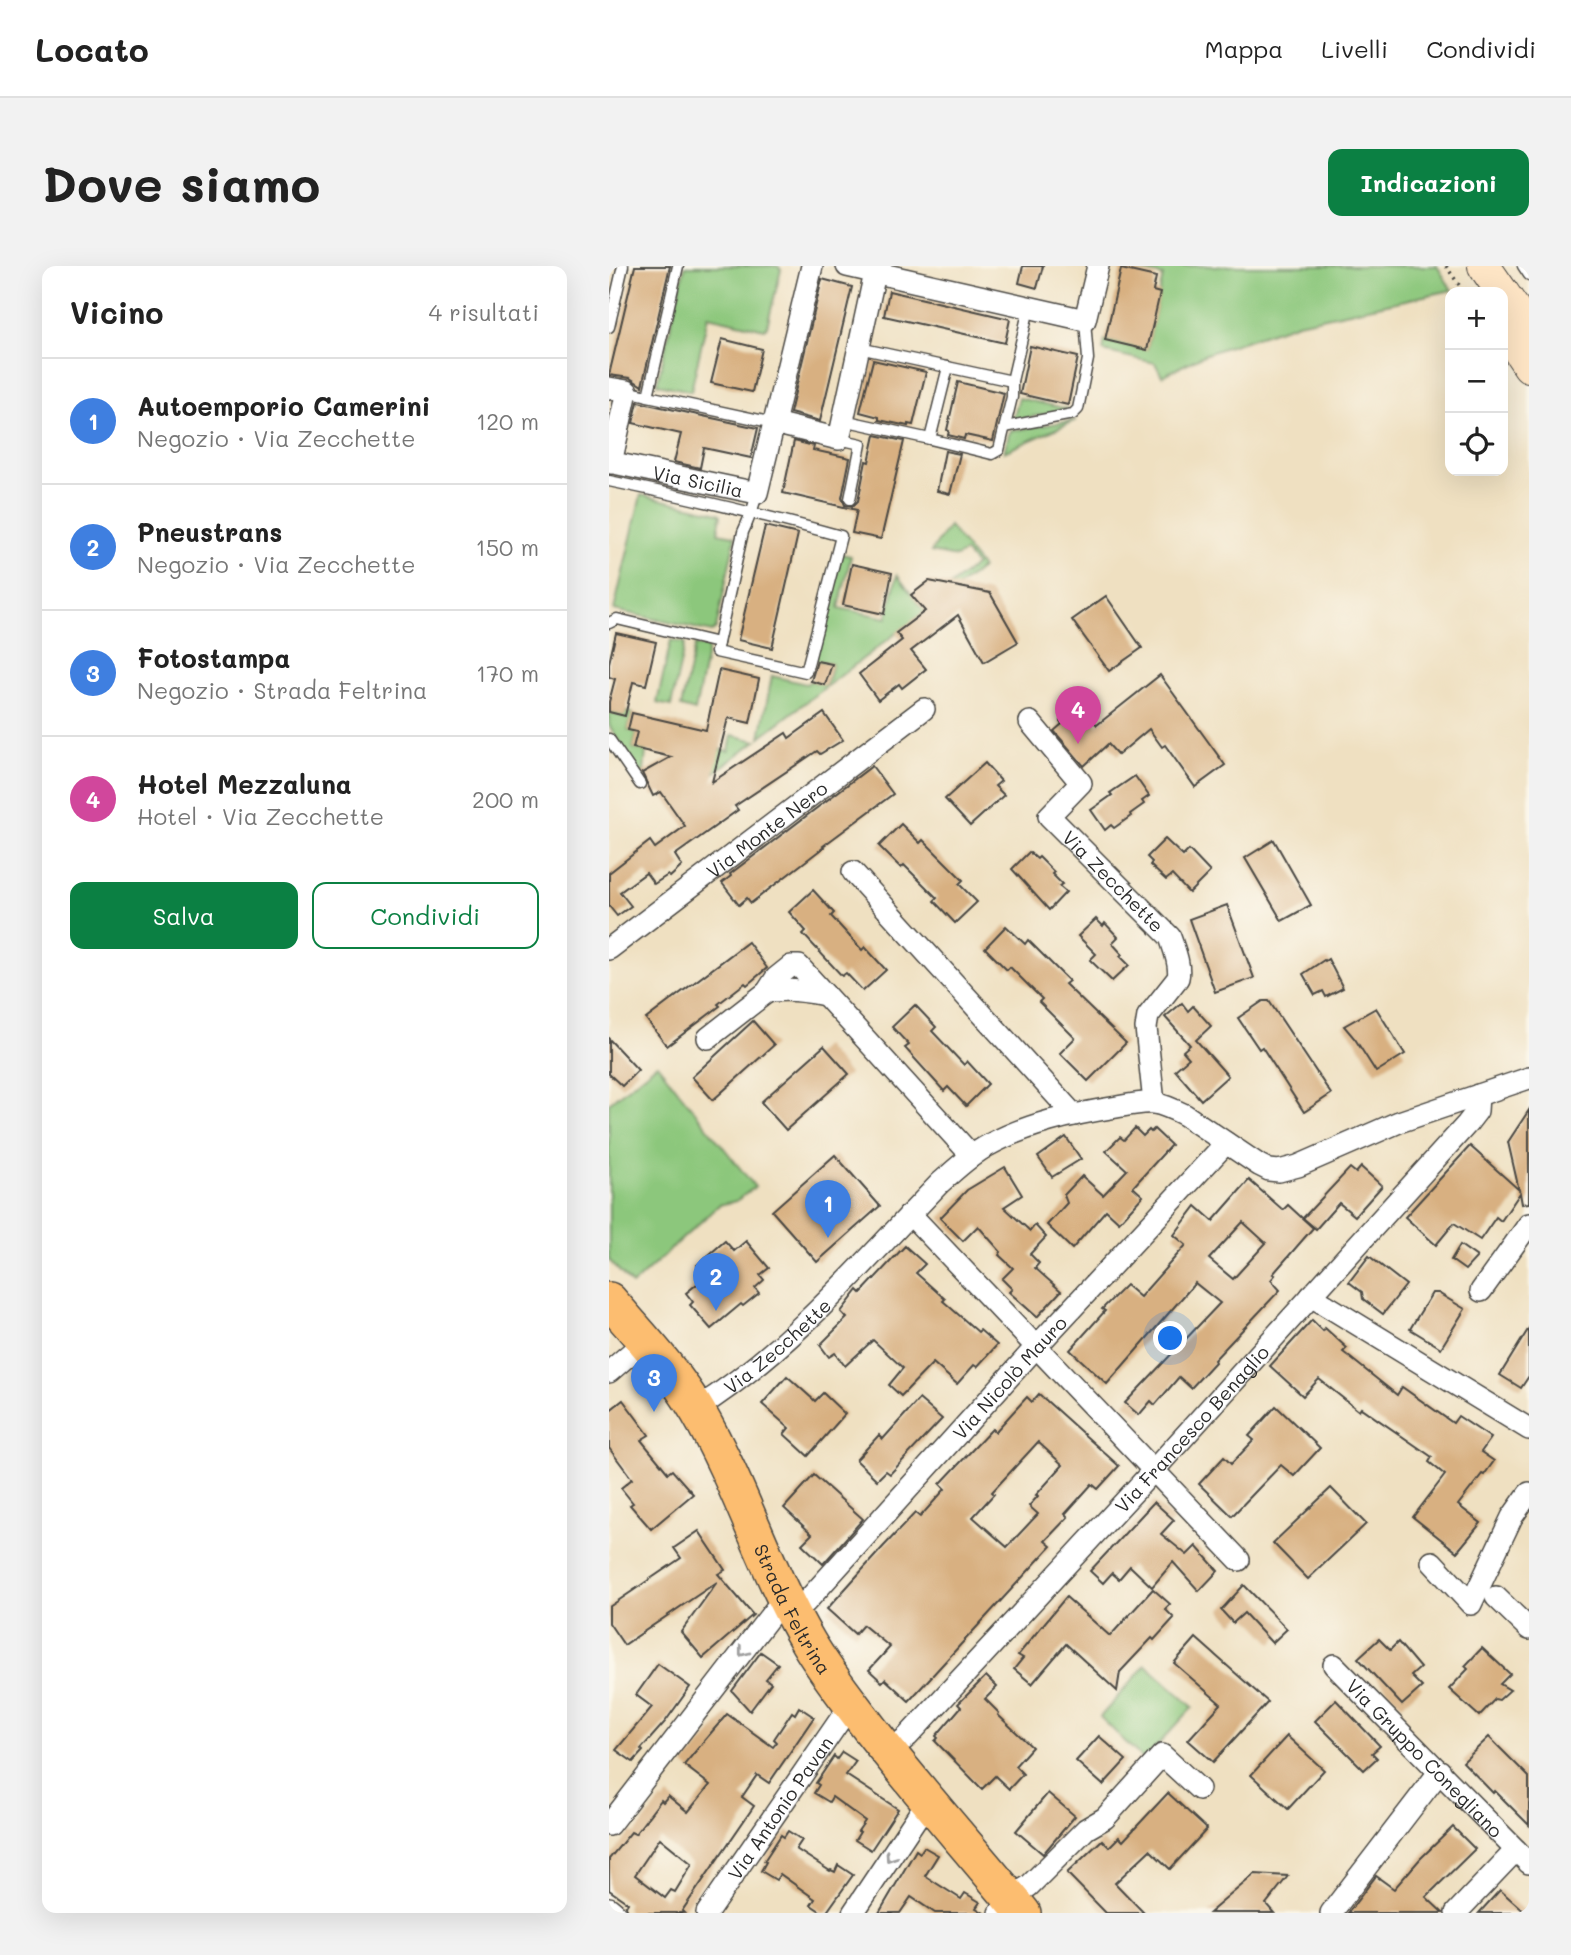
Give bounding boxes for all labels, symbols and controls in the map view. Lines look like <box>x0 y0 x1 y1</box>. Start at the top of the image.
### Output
text: Locato <box>35 27 149 70</box>
text: Mappa <box>1205 33 1283 64</box>
text: Livelli <box>1321 33 1388 64</box>
text: Condividi <box>1426 33 1536 64</box>
button: Indicazioni <box>1328 149 1529 216</box>
text: Dove siamo <box>42 151 320 214</box>
map controls <box>1445 287 1508 476</box>
button: + <box>1445 287 1508 350</box>
text: Vicino <box>70 292 164 332</box>
text: 4 risultati <box>428 297 539 327</box>
button: − <box>1445 350 1508 413</box>
text: Autoemporio Camerini <box>137 389 431 423</box>
text: 1 <box>88 406 98 436</box>
text: 120 m <box>476 406 539 436</box>
button: locate <box>1445 413 1508 476</box>
text: Negozio · Via Zecchette <box>137 423 415 453</box>
street label: Via Sicilia <box>650 459 746 502</box>
text: Pneustrans <box>137 515 282 549</box>
text: 2 <box>87 532 99 562</box>
text: 150 m <box>475 532 539 562</box>
text: Negozio · Via Zecchette <box>137 549 415 579</box>
text: Fotostampa <box>137 641 290 675</box>
text: 3 <box>86 658 100 688</box>
text: 170 m <box>476 658 539 688</box>
text: Negozio · Strada Feltrina <box>137 675 427 705</box>
pin: 4 <box>1055 686 1101 744</box>
text: Hotel Mezzaluna <box>137 767 352 801</box>
street label: Via Monte Nero <box>701 775 832 883</box>
text: 4 <box>86 784 100 814</box>
text: 200 m <box>472 784 539 814</box>
text: Hotel · Via Zecchette <box>137 801 384 831</box>
street label: Via Zecchette <box>1058 825 1170 937</box>
button: Salva <box>70 882 298 949</box>
button: Condividi <box>312 882 539 949</box>
pin: 1 <box>805 1180 851 1238</box>
pin: 2 <box>693 1253 739 1311</box>
street label: Via Zecchette <box>718 1292 836 1399</box>
street label: Via Nicolò Mauro <box>946 1310 1072 1444</box>
your location <box>1153 1321 1187 1355</box>
street label: Via Francesco Benaglio <box>1109 1339 1274 1518</box>
pin: 3 <box>631 1354 677 1412</box>
street label: Strada Feltrina <box>749 1540 838 1679</box>
one-way arrow <box>738 1644 751 1657</box>
street label: Via Gruppo Conegliano <box>1341 1673 1509 1842</box>
street label: Via Antonio Pavan <box>721 1731 838 1884</box>
one-way arrow <box>886 1849 898 1862</box>

